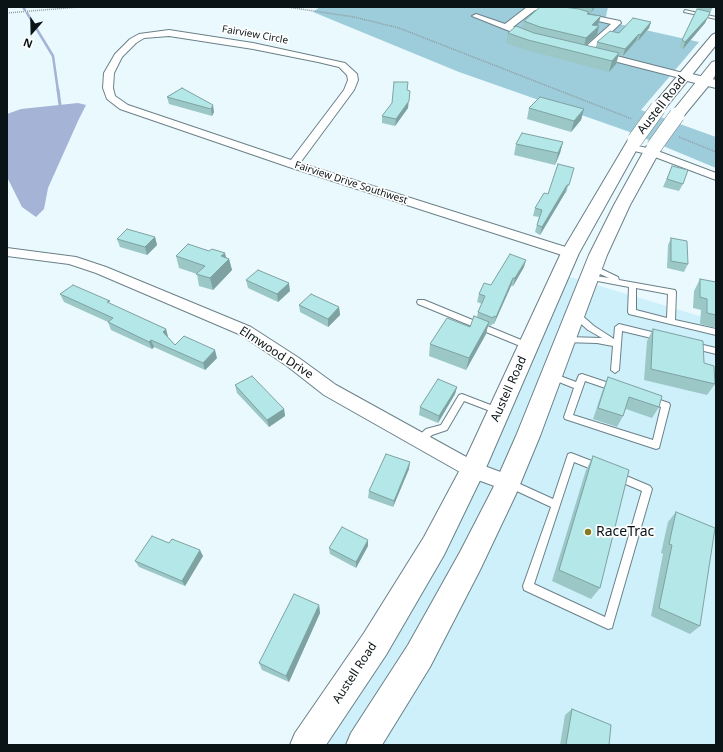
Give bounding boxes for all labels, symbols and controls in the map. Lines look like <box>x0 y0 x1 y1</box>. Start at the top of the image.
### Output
north arrow <box>12 12 52 52</box>
street label: Fairview Circle <box>221 23 289 47</box>
text: N <box>21 35 35 52</box>
street label: Austell Road <box>635 73 689 137</box>
street label: Fairview Drive Southwest <box>293 159 409 207</box>
street label: Elmwood Drive <box>236 324 316 382</box>
street label: Austell Road <box>488 354 530 424</box>
place label: RaceTrac <box>596 524 654 540</box>
marker: RaceTrac <box>583 527 593 537</box>
street label: Austell Road <box>330 640 380 706</box>

